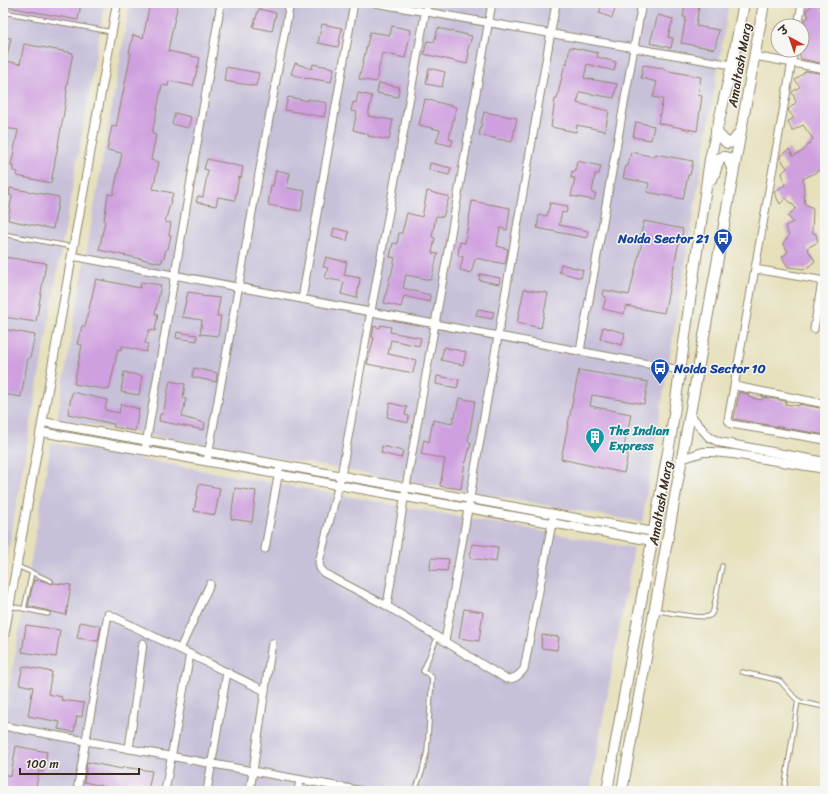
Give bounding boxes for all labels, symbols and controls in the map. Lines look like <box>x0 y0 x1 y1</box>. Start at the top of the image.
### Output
north arrow <box>770 18 810 58</box>
street label: Amaltash Marg <box>721 20 758 110</box>
text: उ <box>774 20 794 41</box>
place label: Noida Sector 21 <box>617 227 709 250</box>
bus stop icon: Noida Sector 21 <box>712 227 734 255</box>
bus stop icon: Noida Sector 10 <box>649 357 671 385</box>
place label: Noida Sector 10 <box>673 357 766 380</box>
place label: The Indian Express <box>609 419 670 457</box>
building icon: The Indian Express <box>584 426 606 454</box>
street label: Amaltash Marg <box>642 458 679 548</box>
scale bar <box>20 750 139 776</box>
text: 100 m <box>26 753 59 775</box>

